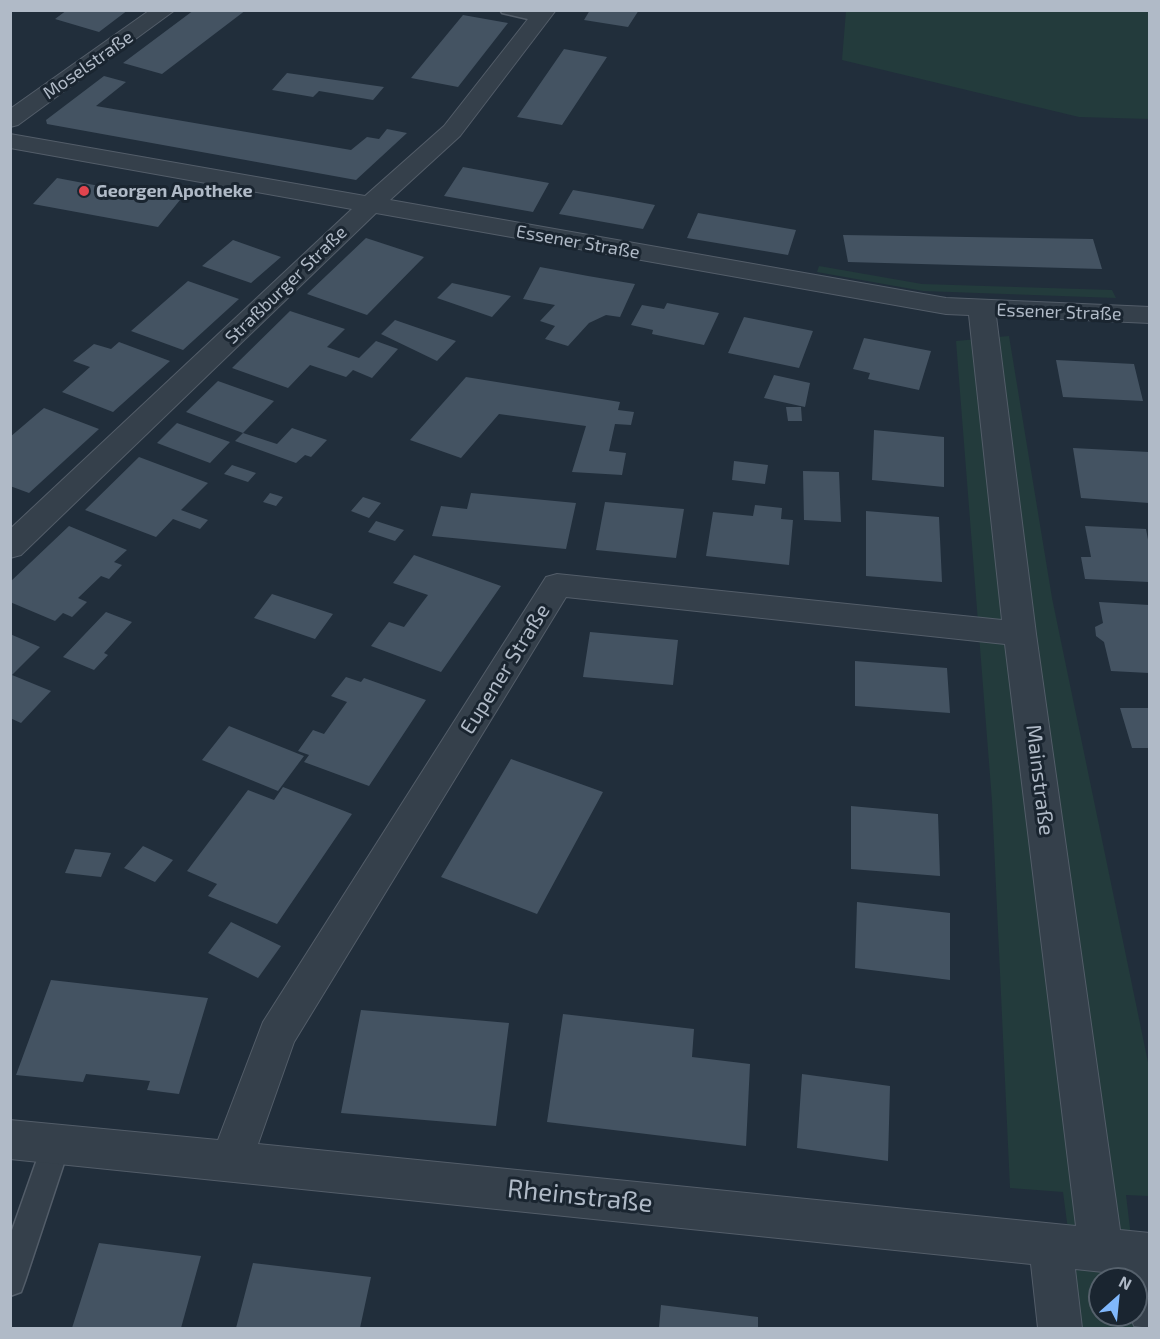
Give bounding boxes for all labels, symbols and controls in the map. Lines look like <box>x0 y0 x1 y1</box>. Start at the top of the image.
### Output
street label: Moselstraße <box>39 26 137 104</box>
place label: Georgen Apotheke <box>96 180 253 202</box>
marker: Georgen Apotheke <box>77 184 91 198</box>
street label: Essener Straße <box>514 220 642 264</box>
street label: Straßburger Straße <box>221 222 351 348</box>
street label: Essener Straße <box>996 299 1122 325</box>
street label: Eupener Straße <box>455 599 555 739</box>
street label: Mainstraße <box>1021 723 1059 837</box>
street label: Rheinstraße <box>506 1173 654 1219</box>
north arrow <box>1088 1267 1148 1327</box>
text: N <box>1116 1271 1135 1293</box>

